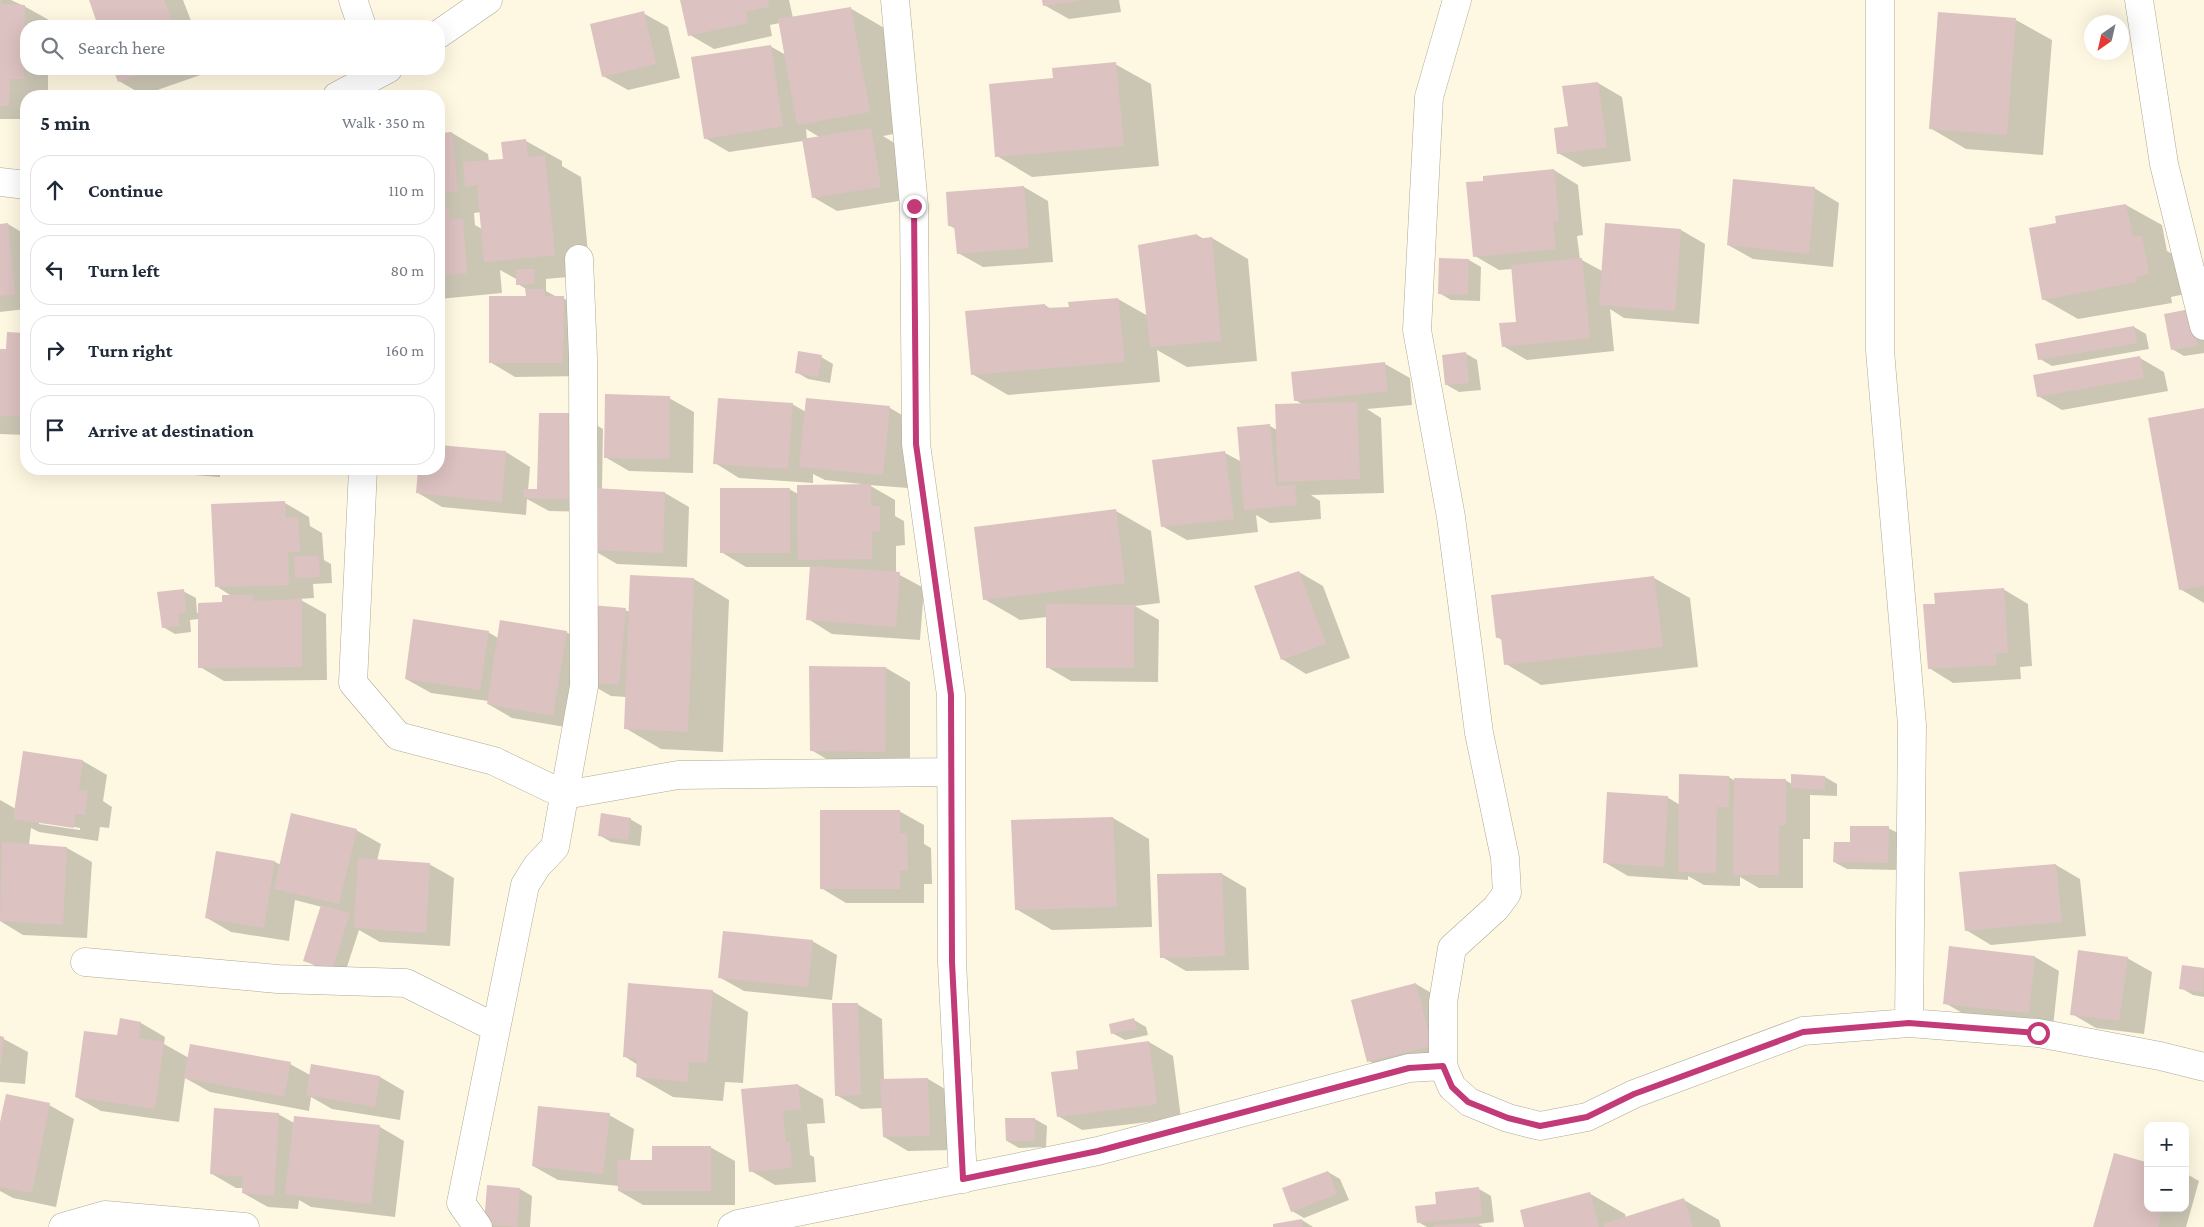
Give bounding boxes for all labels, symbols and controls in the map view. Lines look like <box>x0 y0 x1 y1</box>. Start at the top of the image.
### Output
north arrow <box>2084 15 2129 60</box>
search box <box>20 20 445 75</box>
icon: search <box>38 34 66 62</box>
text: Search here <box>78 37 165 58</box>
text: 5 min <box>40 111 90 135</box>
text: Walk · 350 m <box>342 114 425 131</box>
icon: ahead <box>41 176 69 204</box>
text: Continue <box>88 180 163 201</box>
text: 110 m <box>388 182 424 199</box>
route end <box>903 195 926 218</box>
icon: left <box>41 256 69 284</box>
text: Turn left <box>88 260 160 281</box>
text: 80 m <box>390 262 424 279</box>
icon: right <box>41 336 69 364</box>
text: Turn right <box>88 340 173 361</box>
text: 160 m <box>386 342 424 359</box>
icon: arrive <box>41 416 69 444</box>
text: Arrive at destination <box>88 420 254 441</box>
route start <box>2027 1022 2050 1045</box>
map controls <box>2144 1122 2189 1212</box>
button: + <box>2144 1122 2189 1167</box>
button: − <box>2144 1167 2189 1212</box>

